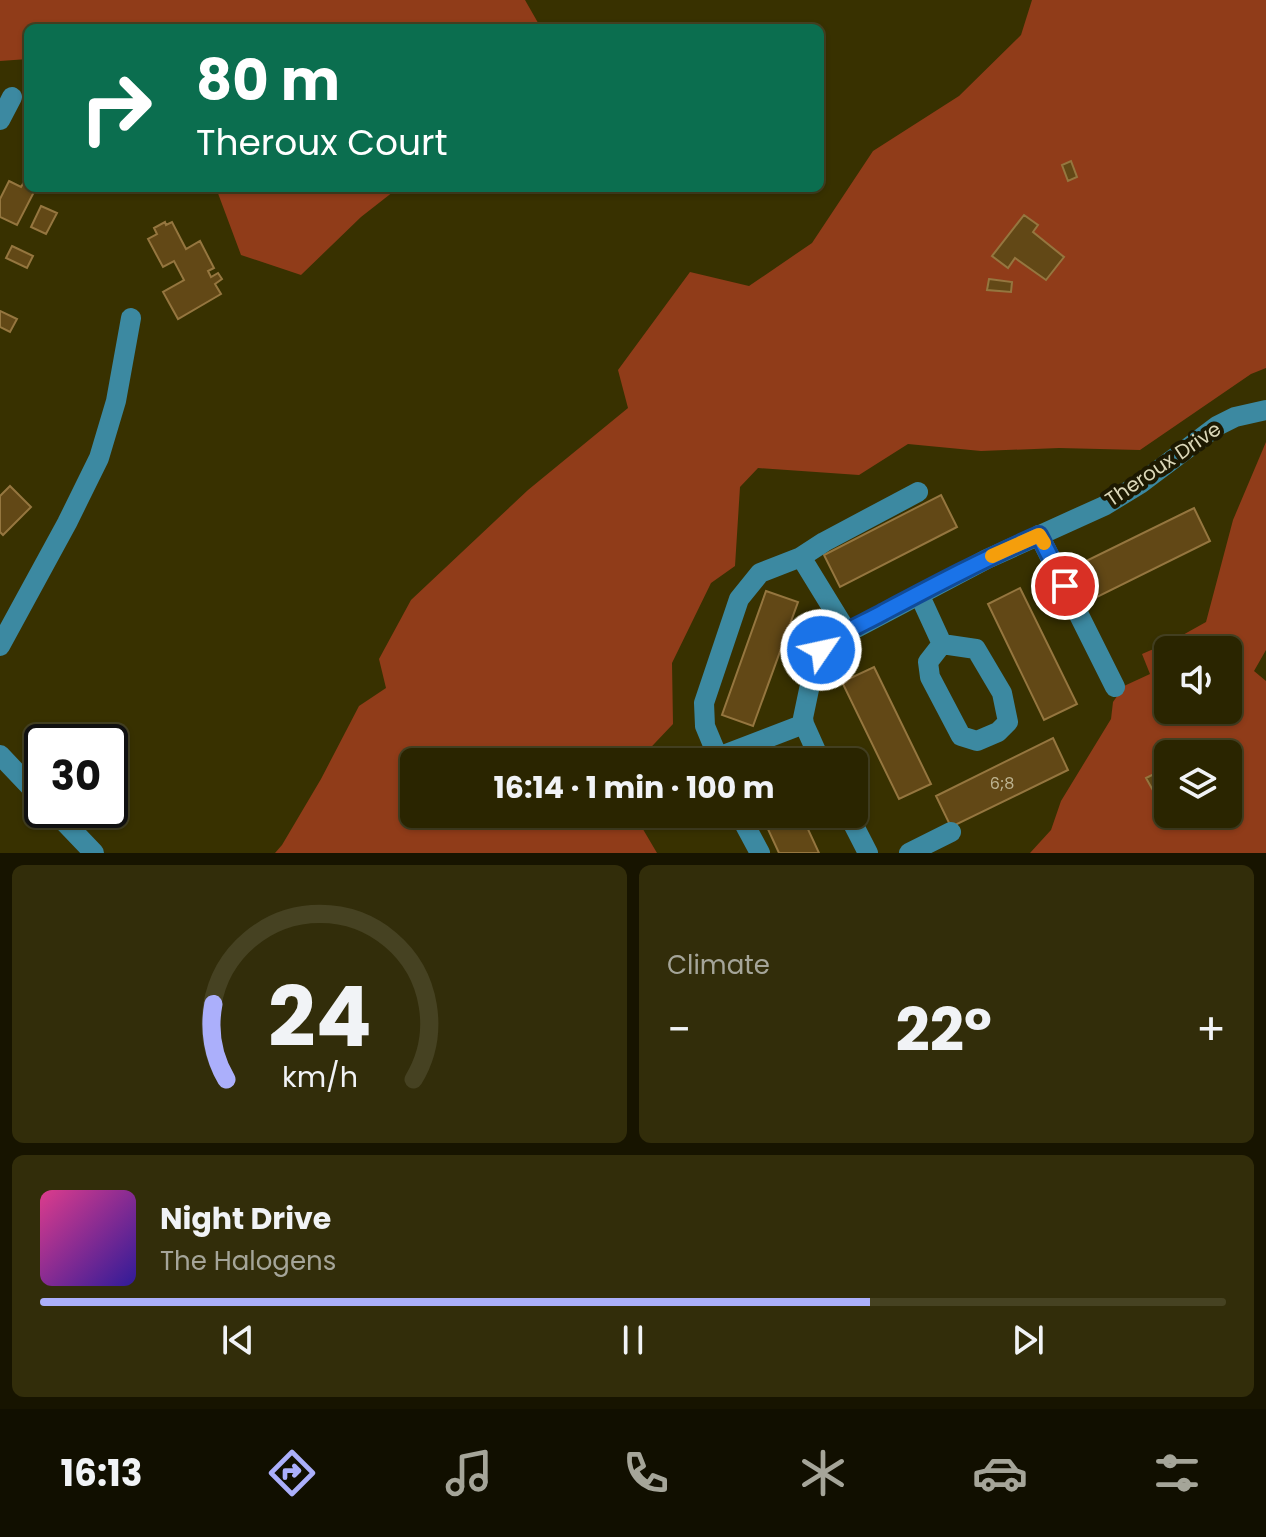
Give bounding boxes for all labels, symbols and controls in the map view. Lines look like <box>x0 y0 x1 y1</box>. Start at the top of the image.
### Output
text: 80 m <box>196 41 340 120</box>
icon: right <box>64 56 168 160</box>
text: Theroux Court <box>196 117 448 168</box>
street label: Theroux Drive <box>1100 415 1226 513</box>
pin <box>1031 552 1099 620</box>
icon: arrive <box>1043 564 1087 608</box>
position arrow <box>779 608 863 692</box>
map controls <box>1154 636 1242 828</box>
button: sound <box>1154 636 1242 724</box>
speed limit sign: 30 <box>24 724 128 828</box>
button: layers <box>1154 740 1242 828</box>
text: 16:14 · 1 min · 100 m <box>494 766 774 809</box>
house number: 6;8 <box>990 772 1014 795</box>
text: Climate <box>667 947 770 983</box>
text: 24 <box>268 959 371 1075</box>
text: 22° <box>895 988 992 1072</box>
text: − <box>667 999 691 1060</box>
text: + <box>1196 999 1226 1060</box>
text: km/h <box>281 1057 358 1097</box>
text: Night Drive <box>160 1197 331 1240</box>
text: The Halogens <box>160 1243 336 1279</box>
icon: previous <box>216 1318 260 1362</box>
icon: pause <box>611 1318 655 1362</box>
icon: next <box>1006 1318 1050 1362</box>
icon: directions <box>264 1445 320 1501</box>
icon: music <box>441 1445 497 1501</box>
icon: phone <box>618 1445 674 1501</box>
icon: climate <box>795 1445 851 1501</box>
icon: car <box>972 1445 1028 1501</box>
icon: filters <box>1149 1445 1205 1501</box>
text: 16:13 <box>61 1448 143 1499</box>

